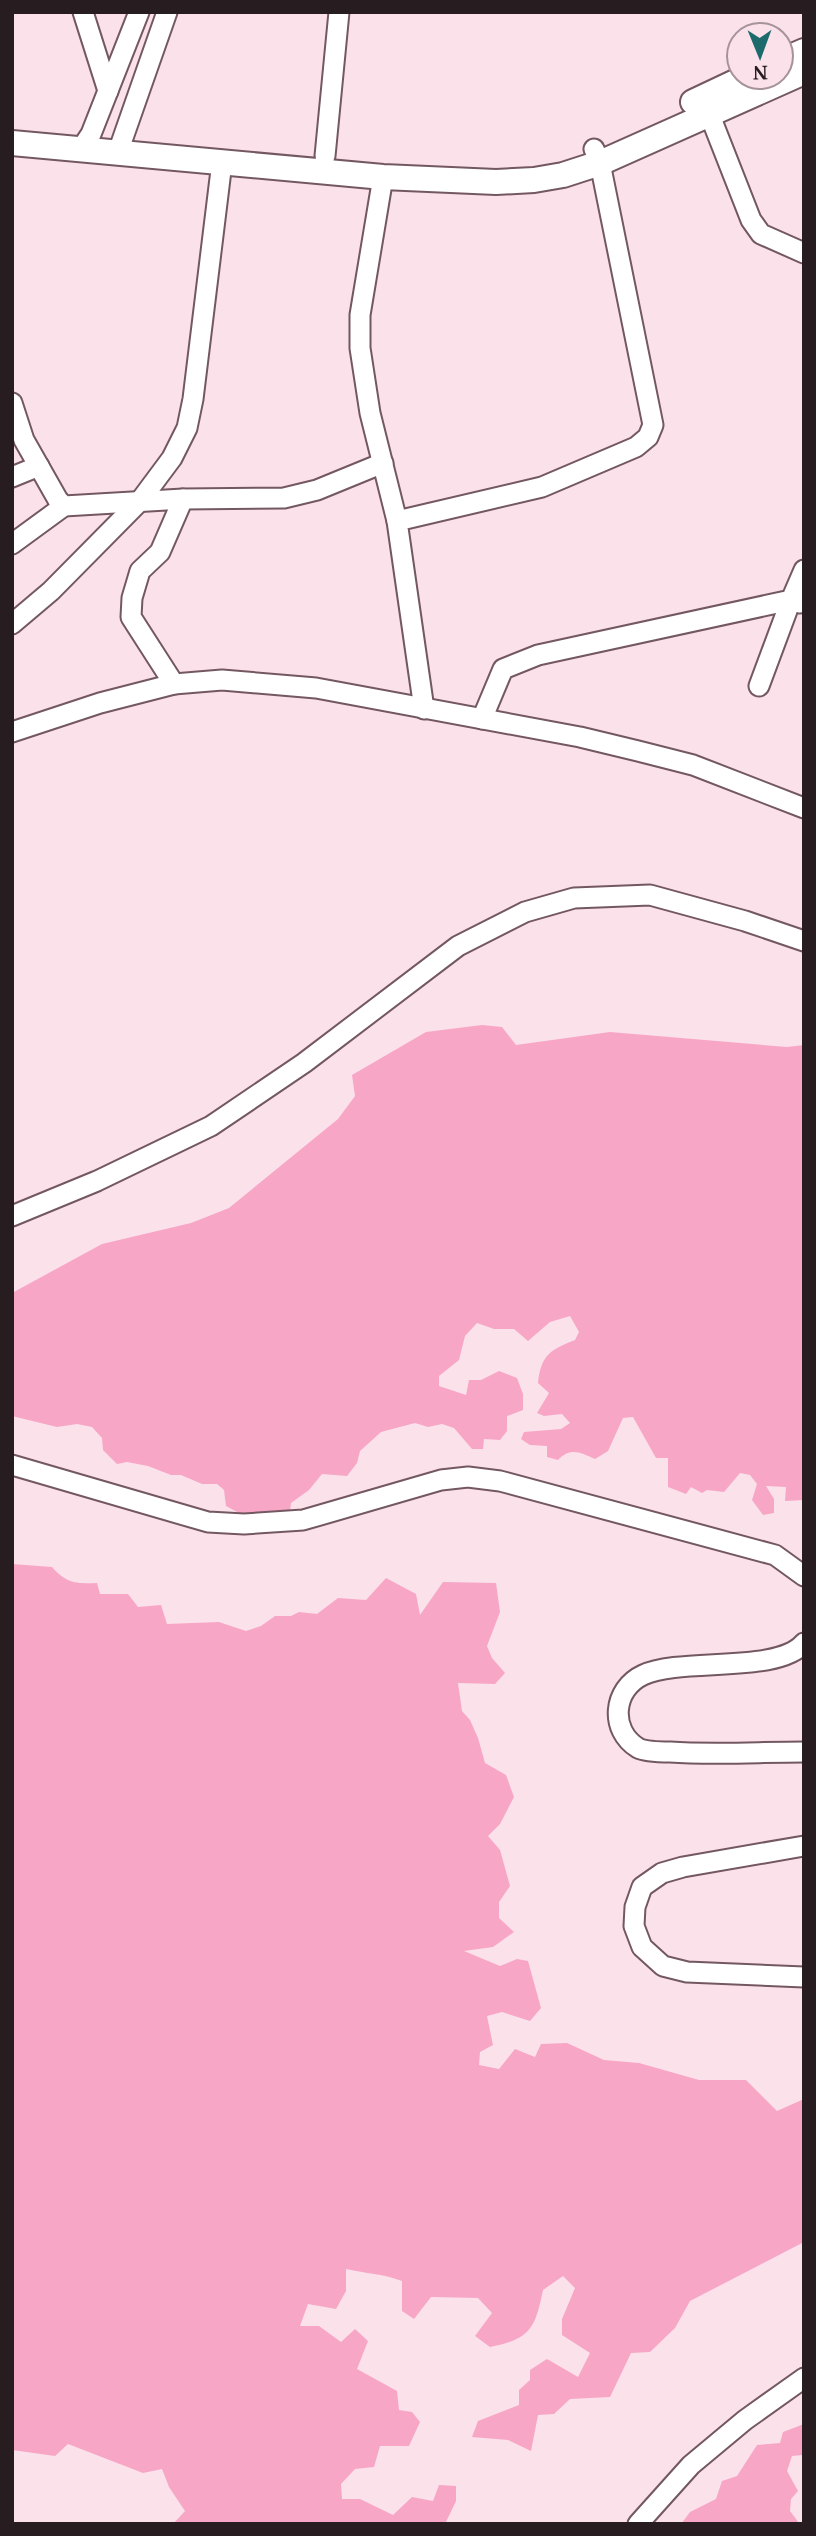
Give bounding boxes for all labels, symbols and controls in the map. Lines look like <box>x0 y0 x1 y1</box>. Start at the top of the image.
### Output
north arrow <box>725 21 795 91</box>
text: N <box>753 60 768 86</box>

